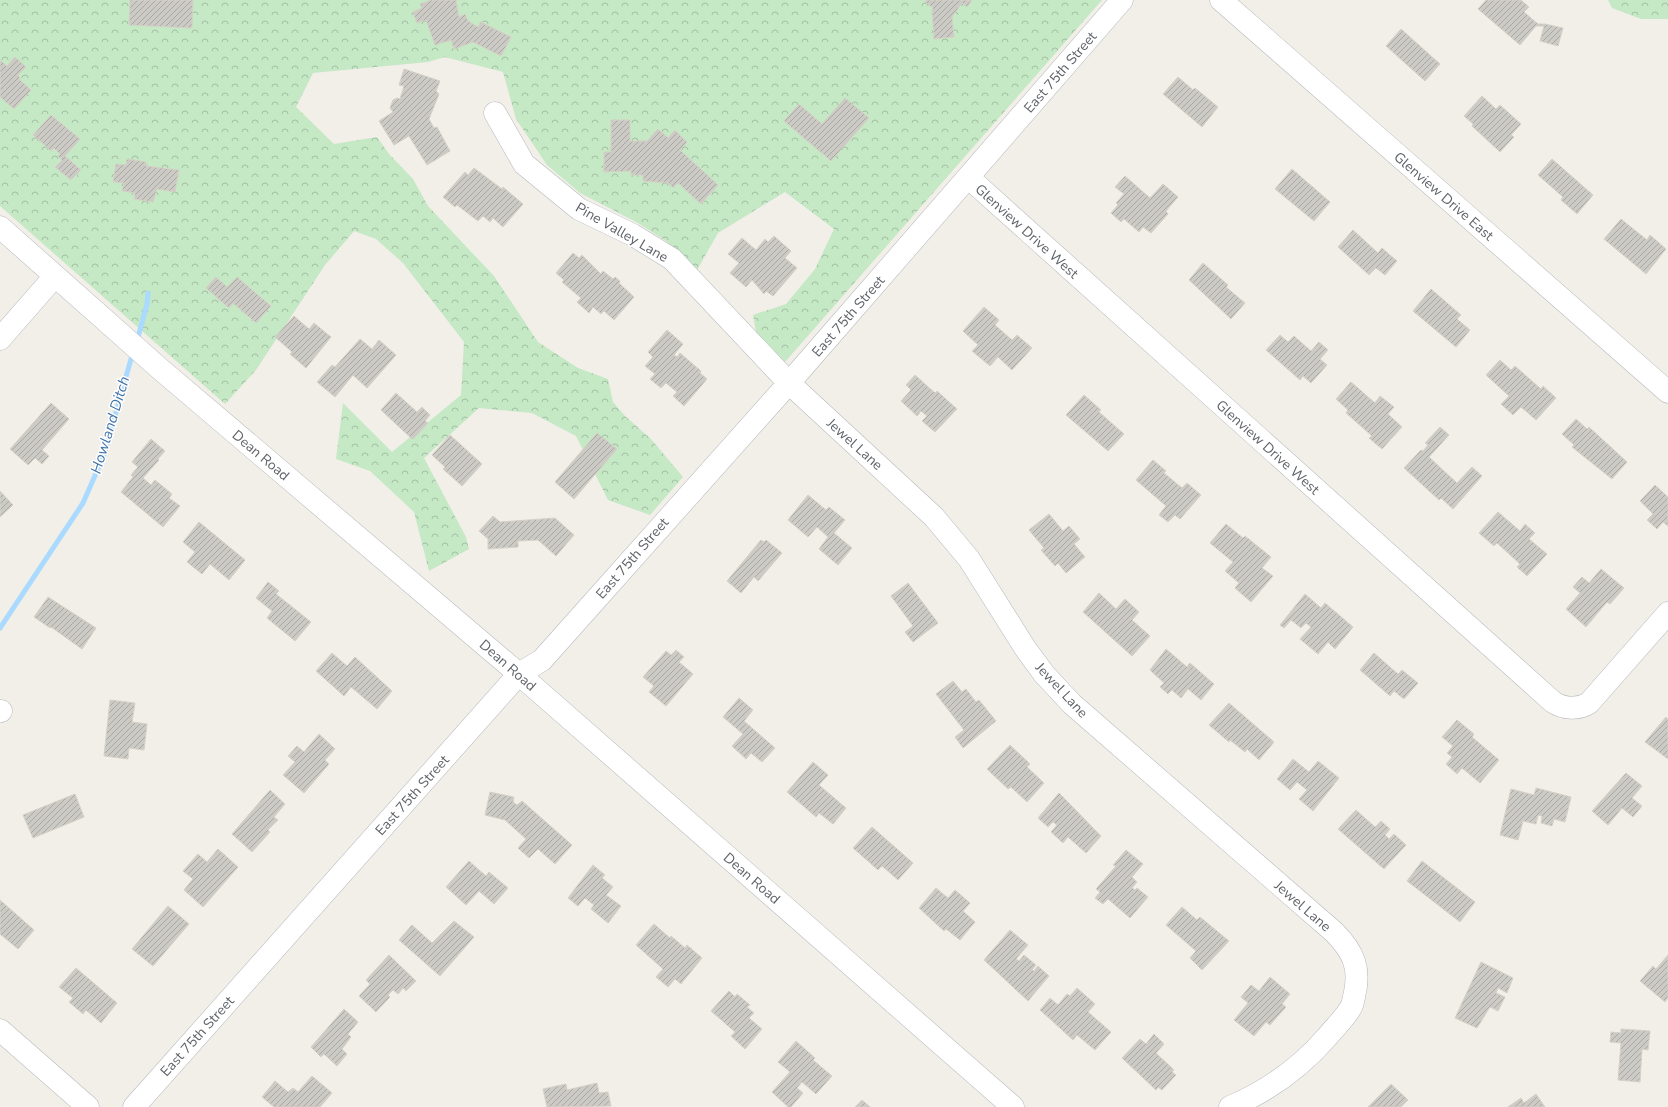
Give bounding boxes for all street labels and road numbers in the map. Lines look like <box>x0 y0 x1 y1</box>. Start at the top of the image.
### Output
street label: East 75th Street <box>1020 28 1101 117</box>
street label: Glenview Drive East <box>1390 148 1498 245</box>
street label: Glenview Drive West <box>971 180 1083 283</box>
street label: Pine Valley Lane <box>572 198 672 267</box>
street label: East 75th Street <box>808 272 889 361</box>
street label: Glenview Drive West <box>1212 396 1324 499</box>
street label: Jewel Lane <box>822 413 887 475</box>
street label: Dean Road <box>228 426 293 485</box>
street label: East 75th Street <box>592 514 673 603</box>
street label: Dean Road <box>475 635 540 695</box>
street label: Jewel Lane <box>1030 658 1092 722</box>
street label: East 75th Street <box>371 751 454 840</box>
street label: Dean Road <box>719 848 784 908</box>
street label: Jewel Lane <box>1270 876 1335 936</box>
street label: East 75th Street <box>156 992 239 1081</box>

